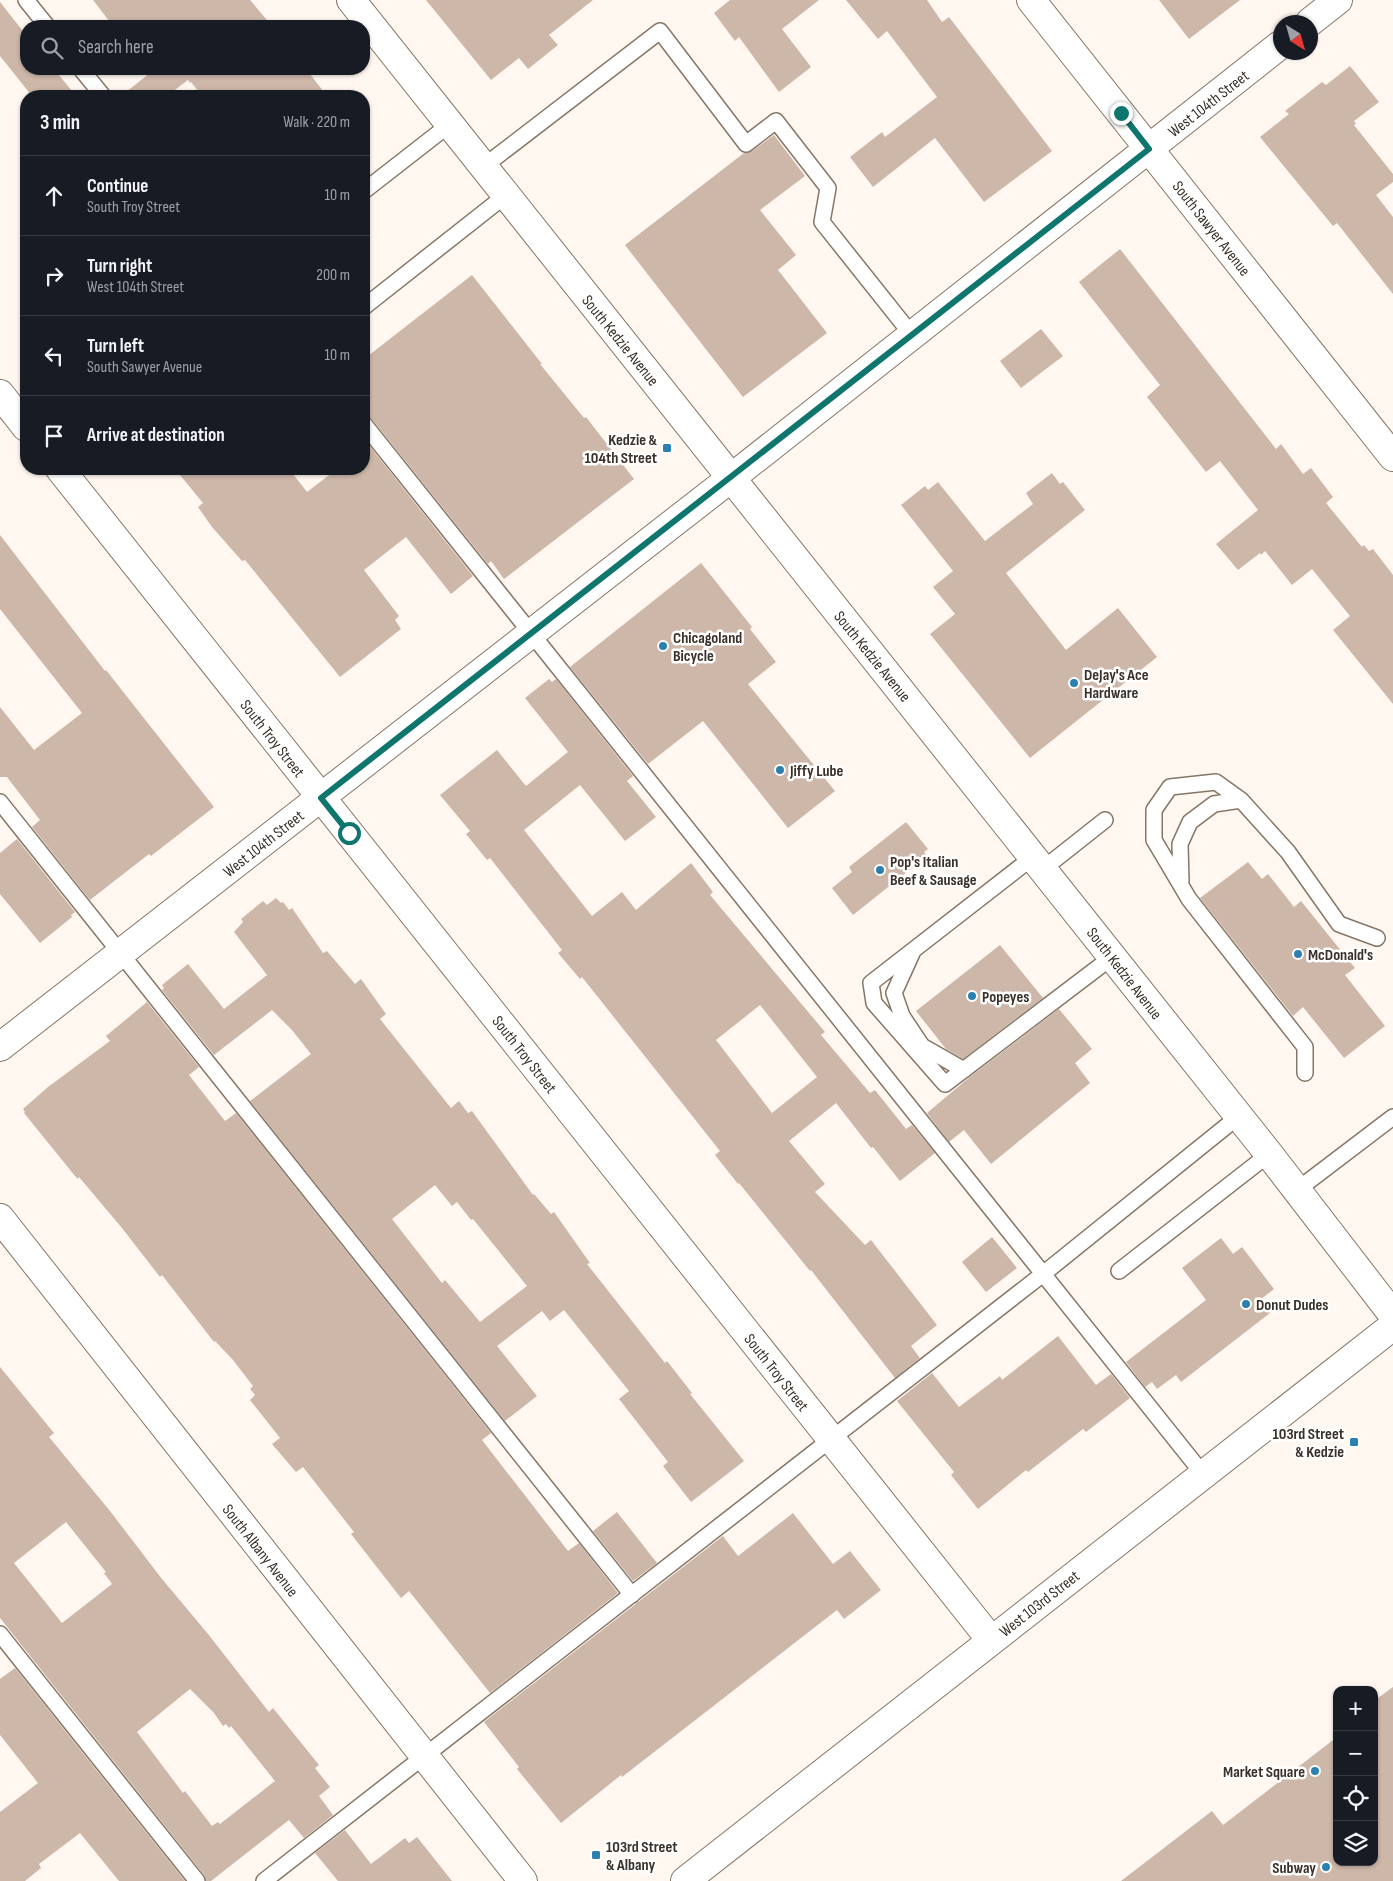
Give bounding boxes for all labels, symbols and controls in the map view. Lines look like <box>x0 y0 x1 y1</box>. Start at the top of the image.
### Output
north arrow <box>1273 15 1318 60</box>
search box <box>20 20 370 75</box>
icon: search <box>38 34 66 62</box>
text: Search here <box>78 36 154 59</box>
street label: West 104th Street <box>1165 67 1253 142</box>
route end <box>1110 102 1133 125</box>
text: 3 min <box>40 110 80 135</box>
text: Walk · 220 m <box>283 113 350 132</box>
text: Continue <box>87 175 148 198</box>
street label: South Sawyer Avenue <box>1168 178 1254 280</box>
icon: ahead <box>40 182 68 210</box>
text: 10 m <box>324 186 350 205</box>
text: South Troy Street <box>87 198 180 217</box>
text: Turn right <box>87 255 152 278</box>
icon: right <box>40 262 68 290</box>
text: 200 m <box>316 266 350 285</box>
text: West 104th Street <box>87 278 184 297</box>
street label: South Kedzie Avenue <box>577 292 662 390</box>
text: Turn left <box>87 335 144 358</box>
icon: left <box>40 342 68 370</box>
text: 10 m <box>324 346 350 365</box>
text: South Sawyer Avenue <box>87 358 202 377</box>
icon: arrive <box>40 422 68 450</box>
text: Arrive at destination <box>87 424 225 447</box>
place label: Kedzie & 104th Street <box>585 431 657 468</box>
marker: Kedzie & 104th Street <box>661 442 673 454</box>
street label: South Kedzie Avenue <box>829 608 914 706</box>
place label: Chicagoland Bicycle <box>673 629 742 666</box>
marker: Chicagoland Bicycle <box>657 640 669 652</box>
place label: DeJay's Ace Hardware <box>1084 666 1149 703</box>
marker: DeJay's Ace Hardware <box>1068 677 1080 689</box>
street label: South Troy Street <box>236 696 308 782</box>
place label: Jiffy Lube <box>789 762 843 781</box>
marker: Jiffy Lube <box>774 764 786 776</box>
street label: West 104th Street <box>220 807 308 882</box>
route start <box>338 822 361 845</box>
place label: Pop's Italian Beef & Sausage <box>890 853 977 890</box>
marker: Pop's Italian Beef & Sausage <box>874 864 886 876</box>
street label: South Kedzie Avenue <box>1082 924 1166 1024</box>
place label: McDonald's <box>1308 946 1373 965</box>
marker: McDonald's <box>1292 948 1304 960</box>
place label: Popeyes <box>982 988 1029 1007</box>
marker: Popeyes <box>966 990 978 1002</box>
street label: South Troy Street <box>488 1012 560 1098</box>
place label: Donut Dudes <box>1256 1296 1328 1315</box>
marker: Donut Dudes <box>1240 1298 1252 1310</box>
street label: South Troy Street <box>740 1330 812 1416</box>
place label: 103rd Street & Kedzie <box>1273 1425 1344 1462</box>
marker: 103rd Street & Kedzie <box>1348 1436 1360 1448</box>
street label: South Albany Avenue <box>218 1501 302 1601</box>
street label: West 103rd Street <box>996 1567 1084 1641</box>
map controls <box>1333 1686 1378 1866</box>
button: + <box>1333 1686 1378 1731</box>
button: − <box>1333 1731 1378 1776</box>
place label: Market Square <box>1223 1763 1305 1782</box>
marker: Market Square <box>1309 1765 1321 1777</box>
button: locate <box>1333 1776 1378 1821</box>
button: layers <box>1333 1821 1378 1866</box>
place label: 103rd Street & Albany <box>606 1838 678 1875</box>
marker: 103rd Street & Albany <box>590 1849 602 1861</box>
place label: Subway <box>1272 1859 1316 1878</box>
marker: Subway <box>1320 1861 1332 1873</box>

